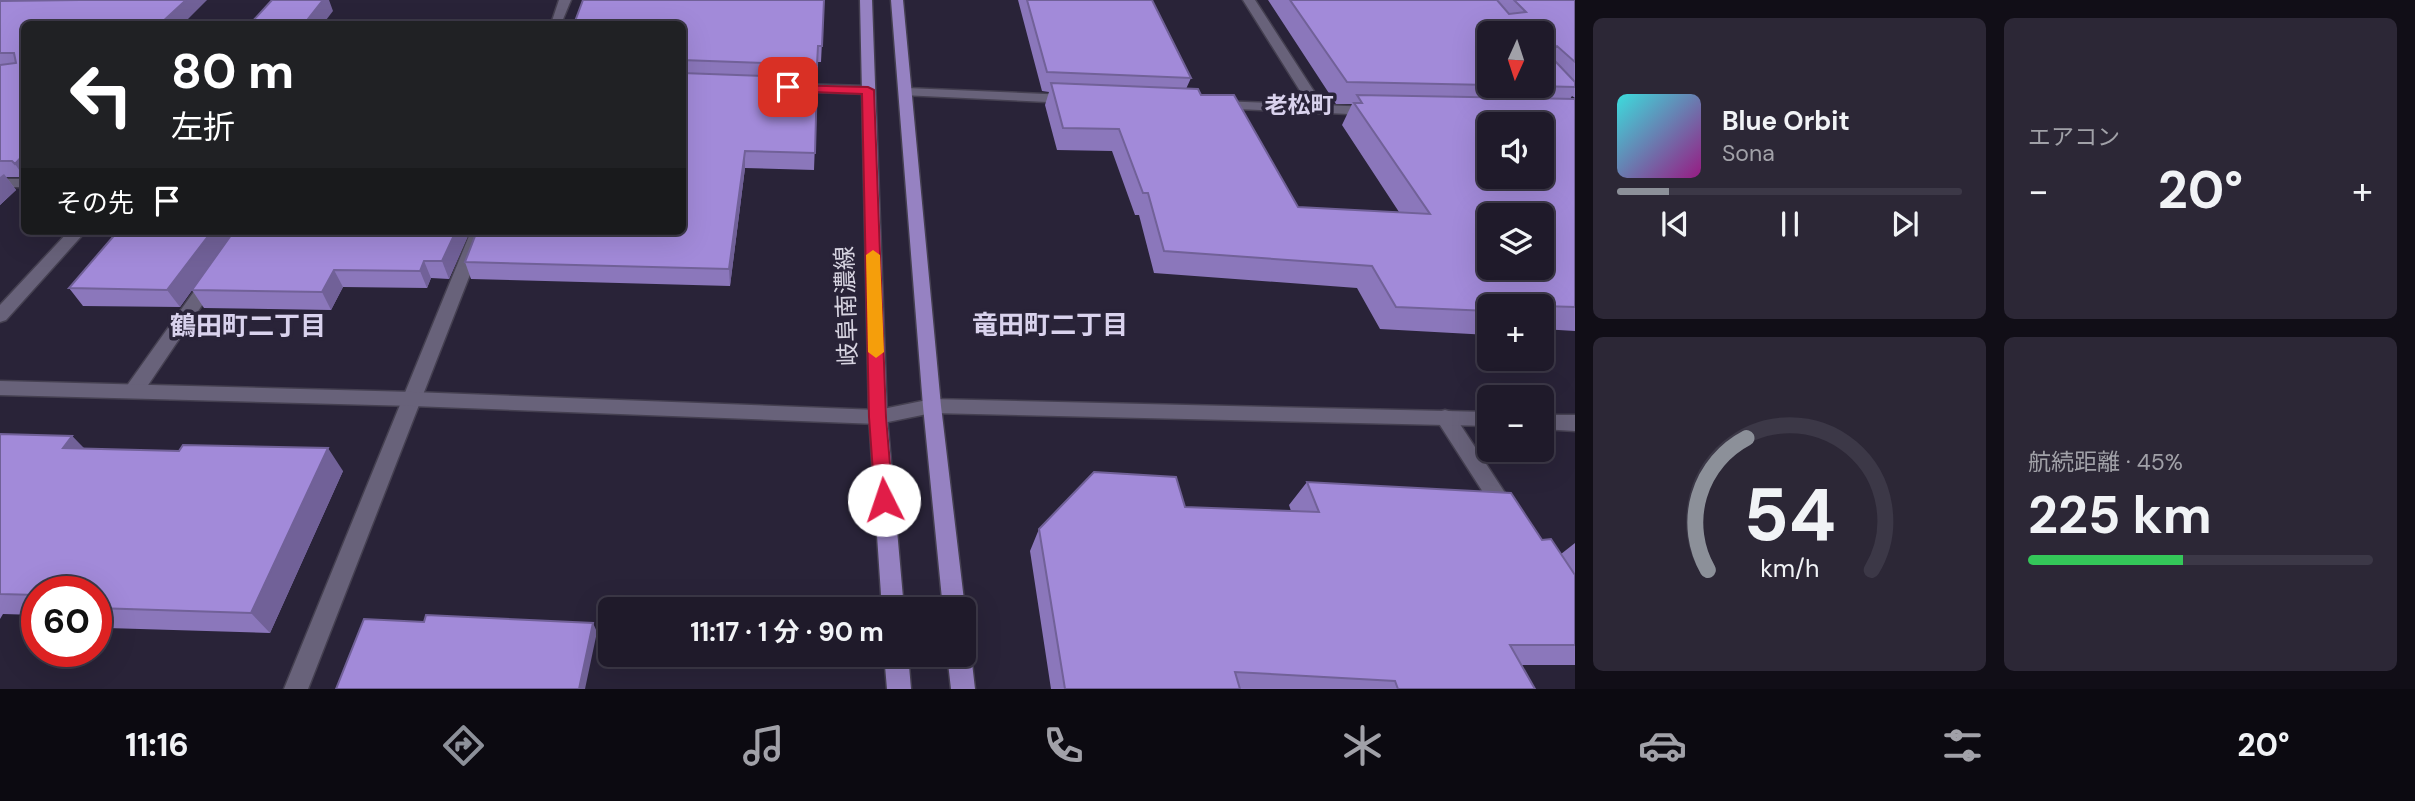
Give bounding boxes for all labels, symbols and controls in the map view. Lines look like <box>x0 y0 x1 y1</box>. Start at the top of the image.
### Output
north arrow <box>1477 21 1554 98</box>
map controls <box>1477 21 1554 462</box>
text: 80 m <box>171 39 294 103</box>
icon: left <box>56 49 147 140</box>
pin <box>758 57 818 117</box>
icon: arrive <box>769 68 807 106</box>
district label: 老松町 <box>1265 90 1334 120</box>
text: Blue Orbit <box>1722 104 1850 138</box>
text: 左折 <box>171 106 235 148</box>
button: sound <box>1477 112 1554 189</box>
text: エアコン <box>2028 122 2120 152</box>
text: Sona <box>1722 138 1775 168</box>
text: 20° <box>2158 156 2243 224</box>
text: − <box>2028 166 2049 216</box>
text: + <box>2352 166 2373 216</box>
icon: arrive <box>148 182 186 220</box>
text: その先 <box>56 186 134 220</box>
button: layers <box>1477 203 1554 280</box>
icon: previous <box>1656 205 1694 243</box>
icon: pause <box>1771 205 1809 243</box>
icon: next <box>1886 205 1924 243</box>
street label: 岐阜南濃線 <box>828 245 864 367</box>
button: + <box>1477 294 1554 371</box>
district label: 竜田町二丁目 <box>972 308 1128 342</box>
district label: 鶴田町二丁目 <box>170 309 326 343</box>
button: − <box>1477 385 1554 462</box>
text: 航続距離 · 45% <box>2028 447 2183 477</box>
position arrow <box>847 463 921 537</box>
text: 54 <box>1743 468 1836 563</box>
text: 225 km <box>2028 481 2212 549</box>
text: km/h <box>1760 552 1819 585</box>
speed limit sign: 60 <box>21 576 112 667</box>
text: 11:17 · 1 分 · 90 m <box>690 615 884 649</box>
icon: directions <box>439 721 488 770</box>
icon: music <box>739 721 788 770</box>
icon: phone <box>1039 721 1088 770</box>
icon: climate <box>1338 721 1387 770</box>
icon: car <box>1638 721 1687 770</box>
icon: filters <box>1938 721 1987 770</box>
text: 11:16 <box>125 724 189 766</box>
text: 20° <box>2237 724 2290 766</box>

